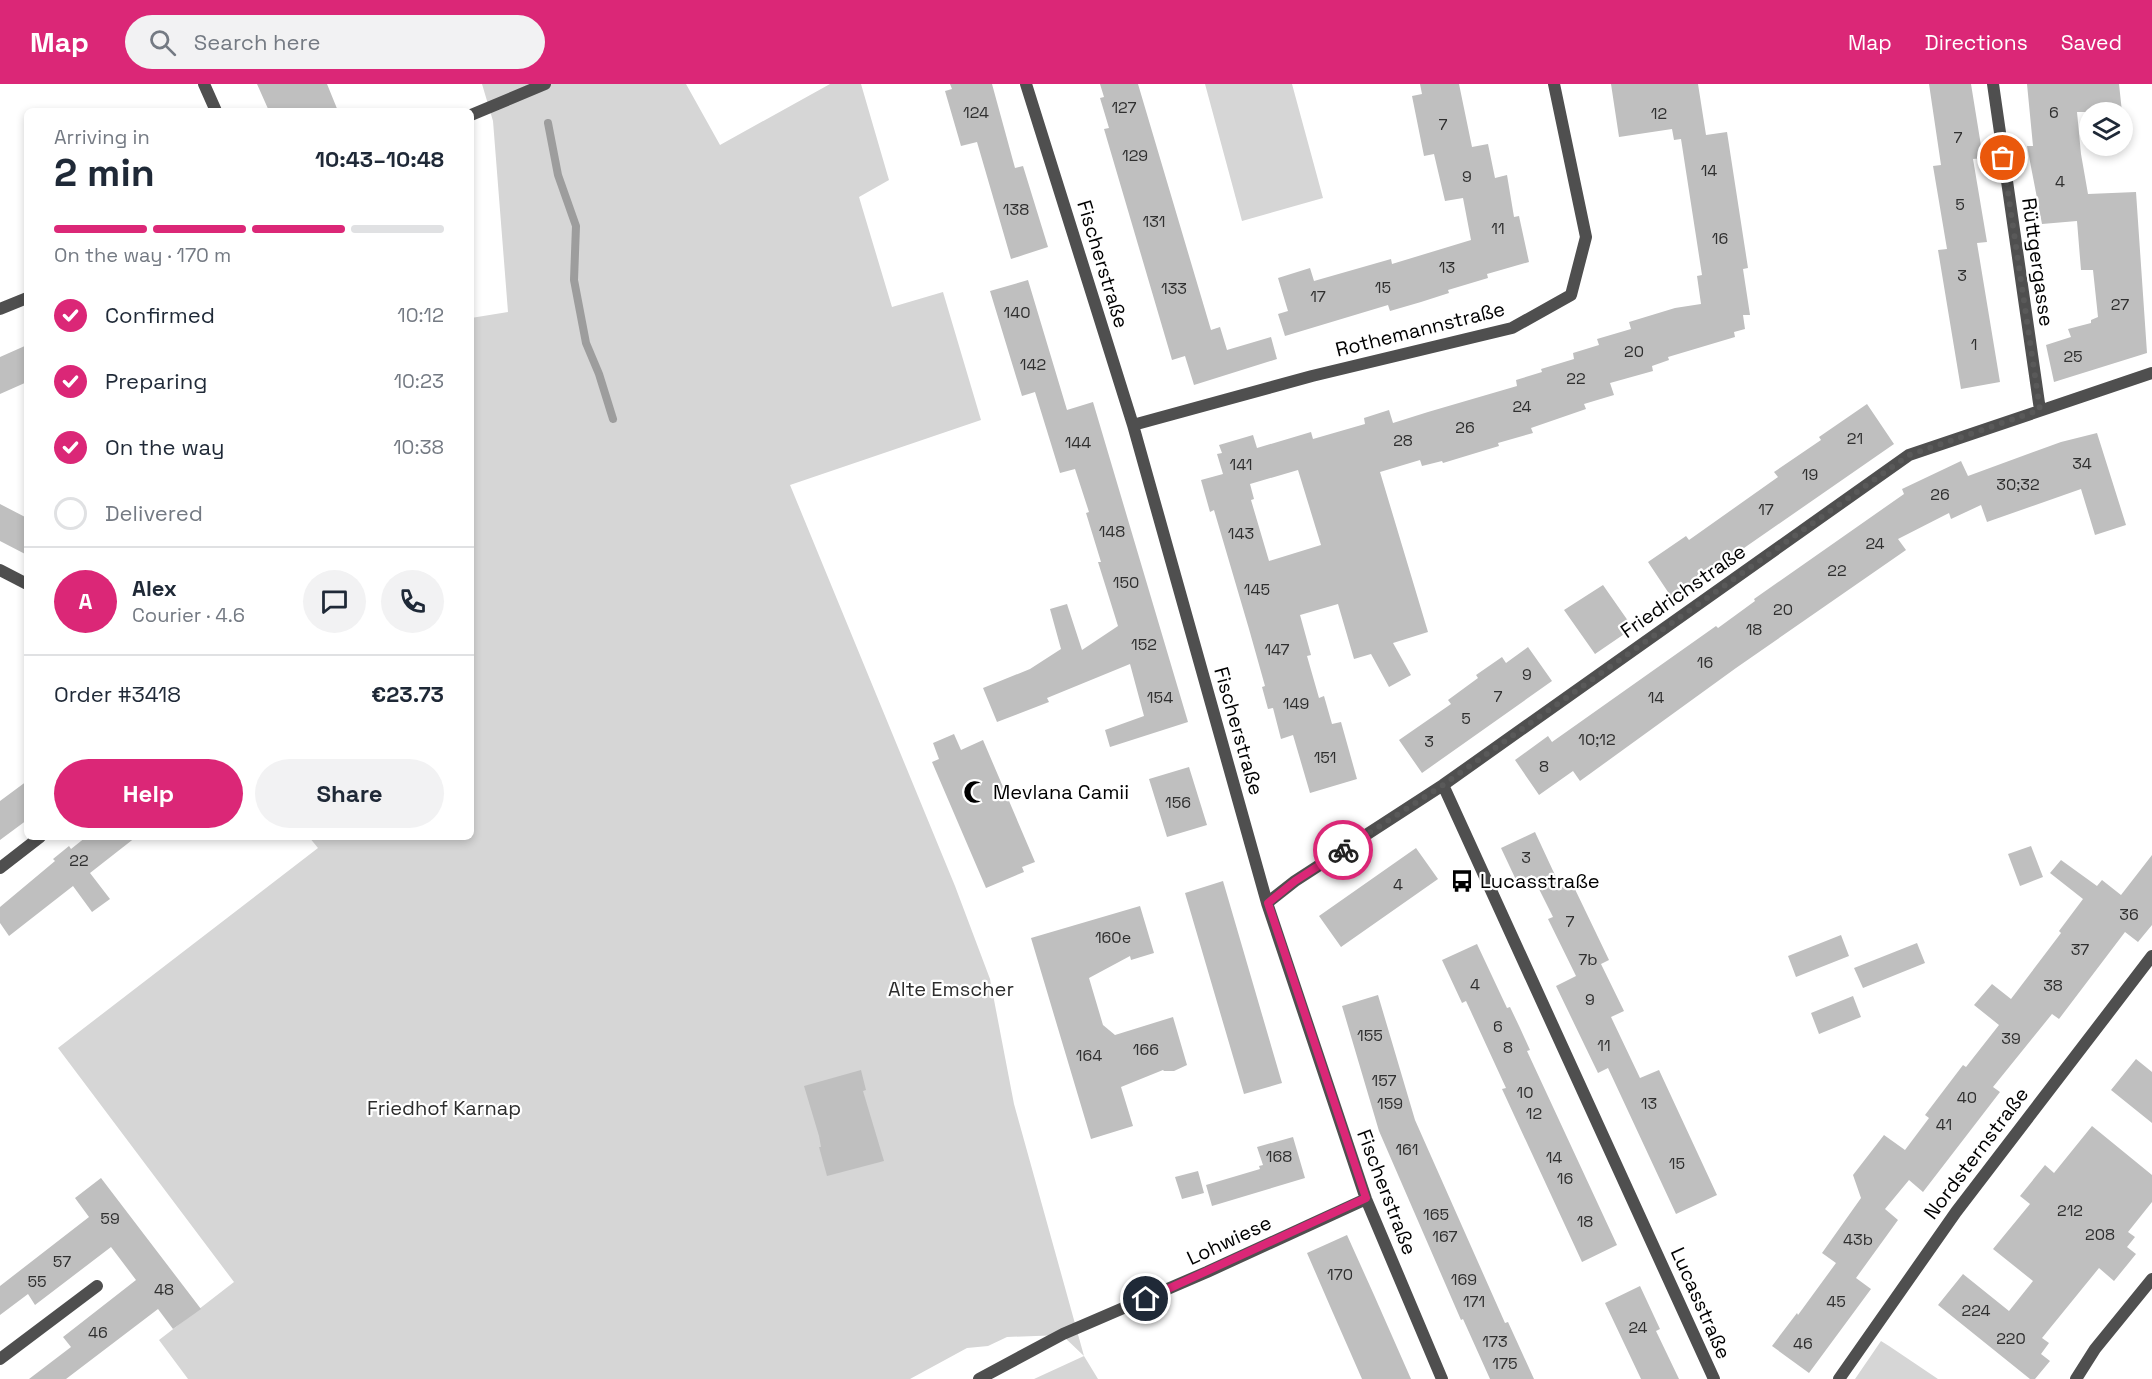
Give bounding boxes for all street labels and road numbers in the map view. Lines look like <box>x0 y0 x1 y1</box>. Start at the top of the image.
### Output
street label: Rüttgergasse <box>2016 196 2060 328</box>
street label: Fischerstraße <box>1071 197 1135 331</box>
street label: Rothemannstraße <box>1333 295 1507 363</box>
street label: Friedrichstraße <box>1615 538 1751 644</box>
street label: Fischerstraße <box>1208 664 1270 798</box>
street label: Nordsternstraße <box>1918 1082 2034 1224</box>
street label: Fischerstraße <box>1351 1126 1423 1258</box>
street label: Lohwiese <box>1182 1209 1276 1271</box>
street label: Lucasstraße <box>1665 1243 1737 1363</box>

